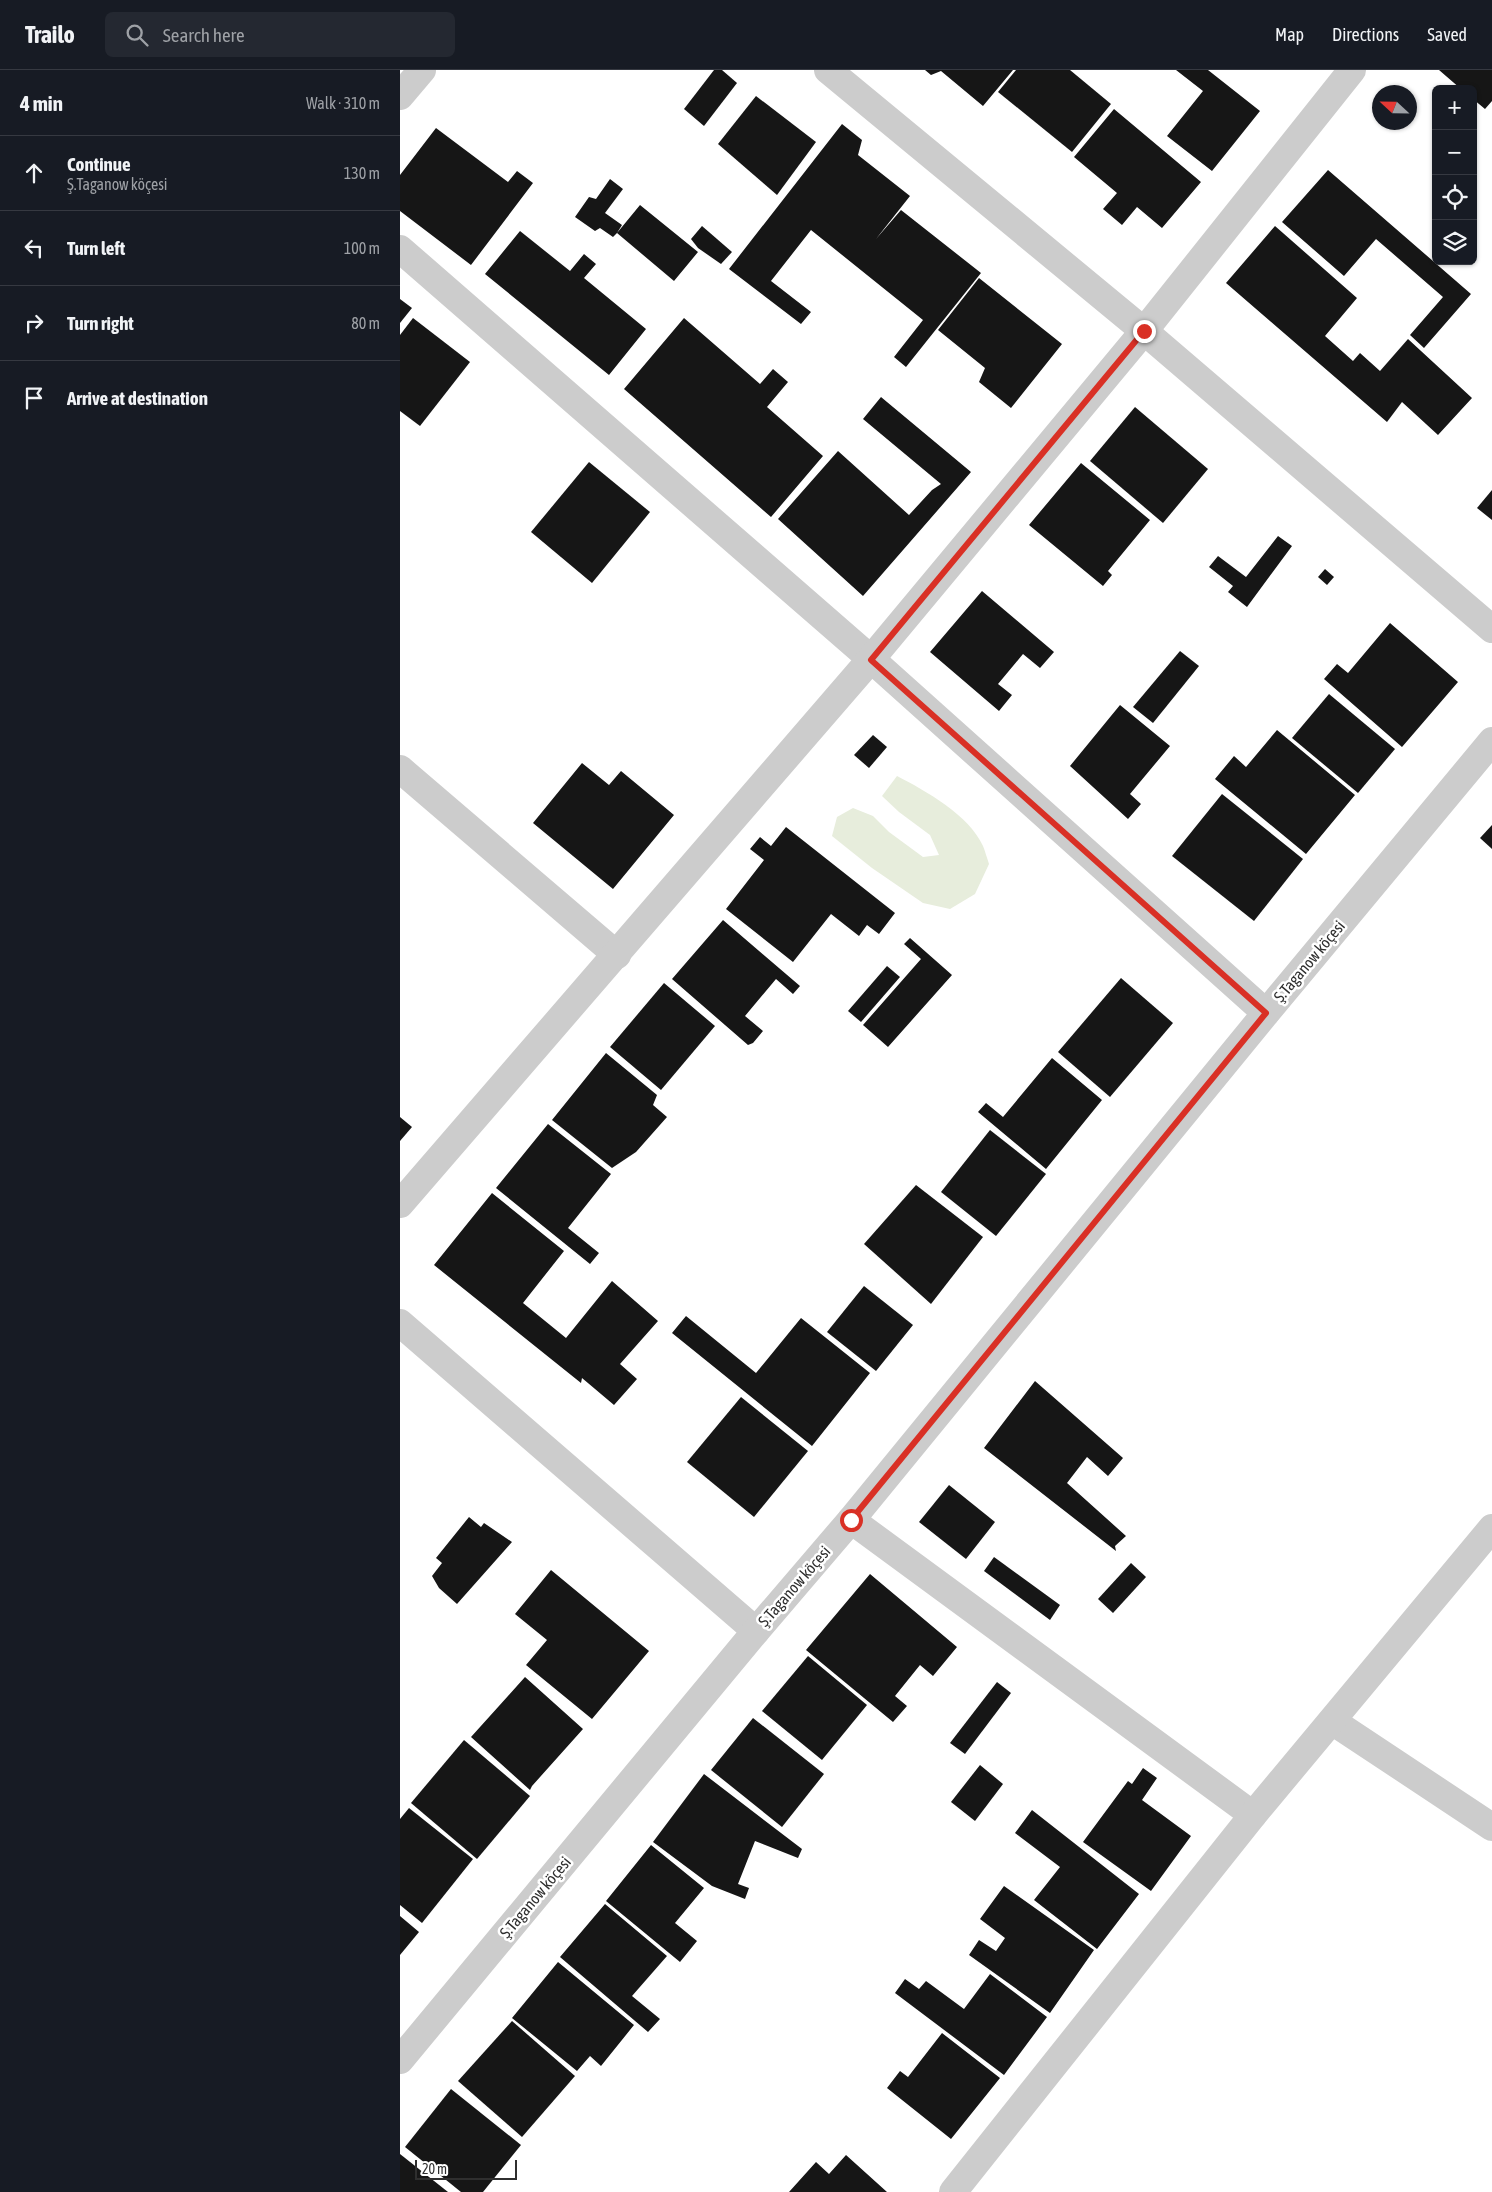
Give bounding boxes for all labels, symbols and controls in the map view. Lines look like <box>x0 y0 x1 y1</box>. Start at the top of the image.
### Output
search box <box>105 12 455 57</box>
text: Trailo <box>25 21 75 48</box>
icon: search <box>123 21 151 49</box>
text: Search here <box>163 24 245 46</box>
text: Map <box>1275 24 1304 45</box>
text: Directions <box>1332 24 1399 45</box>
text: Saved <box>1427 24 1467 45</box>
north arrow <box>1372 85 1417 130</box>
map controls <box>1432 85 1477 265</box>
button: + <box>1432 85 1477 130</box>
text: 4 min <box>20 91 63 115</box>
text: Walk · 310 m <box>306 94 380 112</box>
button: − <box>1432 130 1477 175</box>
text: Continue <box>67 153 131 175</box>
icon: ahead <box>20 159 48 187</box>
text: 130 m <box>344 164 380 182</box>
text: Ş.Taganow köçesi <box>67 175 168 193</box>
button: locate <box>1432 175 1477 220</box>
button: layers <box>1432 220 1477 265</box>
icon: left <box>20 234 48 262</box>
text: Turn left <box>67 237 125 259</box>
text: 100 m <box>344 239 380 257</box>
icon: right <box>20 309 48 337</box>
text: Turn right <box>67 312 134 334</box>
text: 80 m <box>351 314 380 332</box>
route end <box>1133 320 1156 343</box>
icon: arrive <box>20 384 48 412</box>
text: Arrive at destination <box>67 387 208 409</box>
street label: Ş.Taganow köçesi <box>1270 917 1349 1006</box>
route start <box>840 1509 863 1532</box>
street label: Ş.Taganow köçesi <box>754 1542 835 1630</box>
street label: Ş.Taganow köçesi <box>496 1853 575 1942</box>
scale bar <box>415 2157 518 2180</box>
text: 20 m <box>422 2161 447 2177</box>

